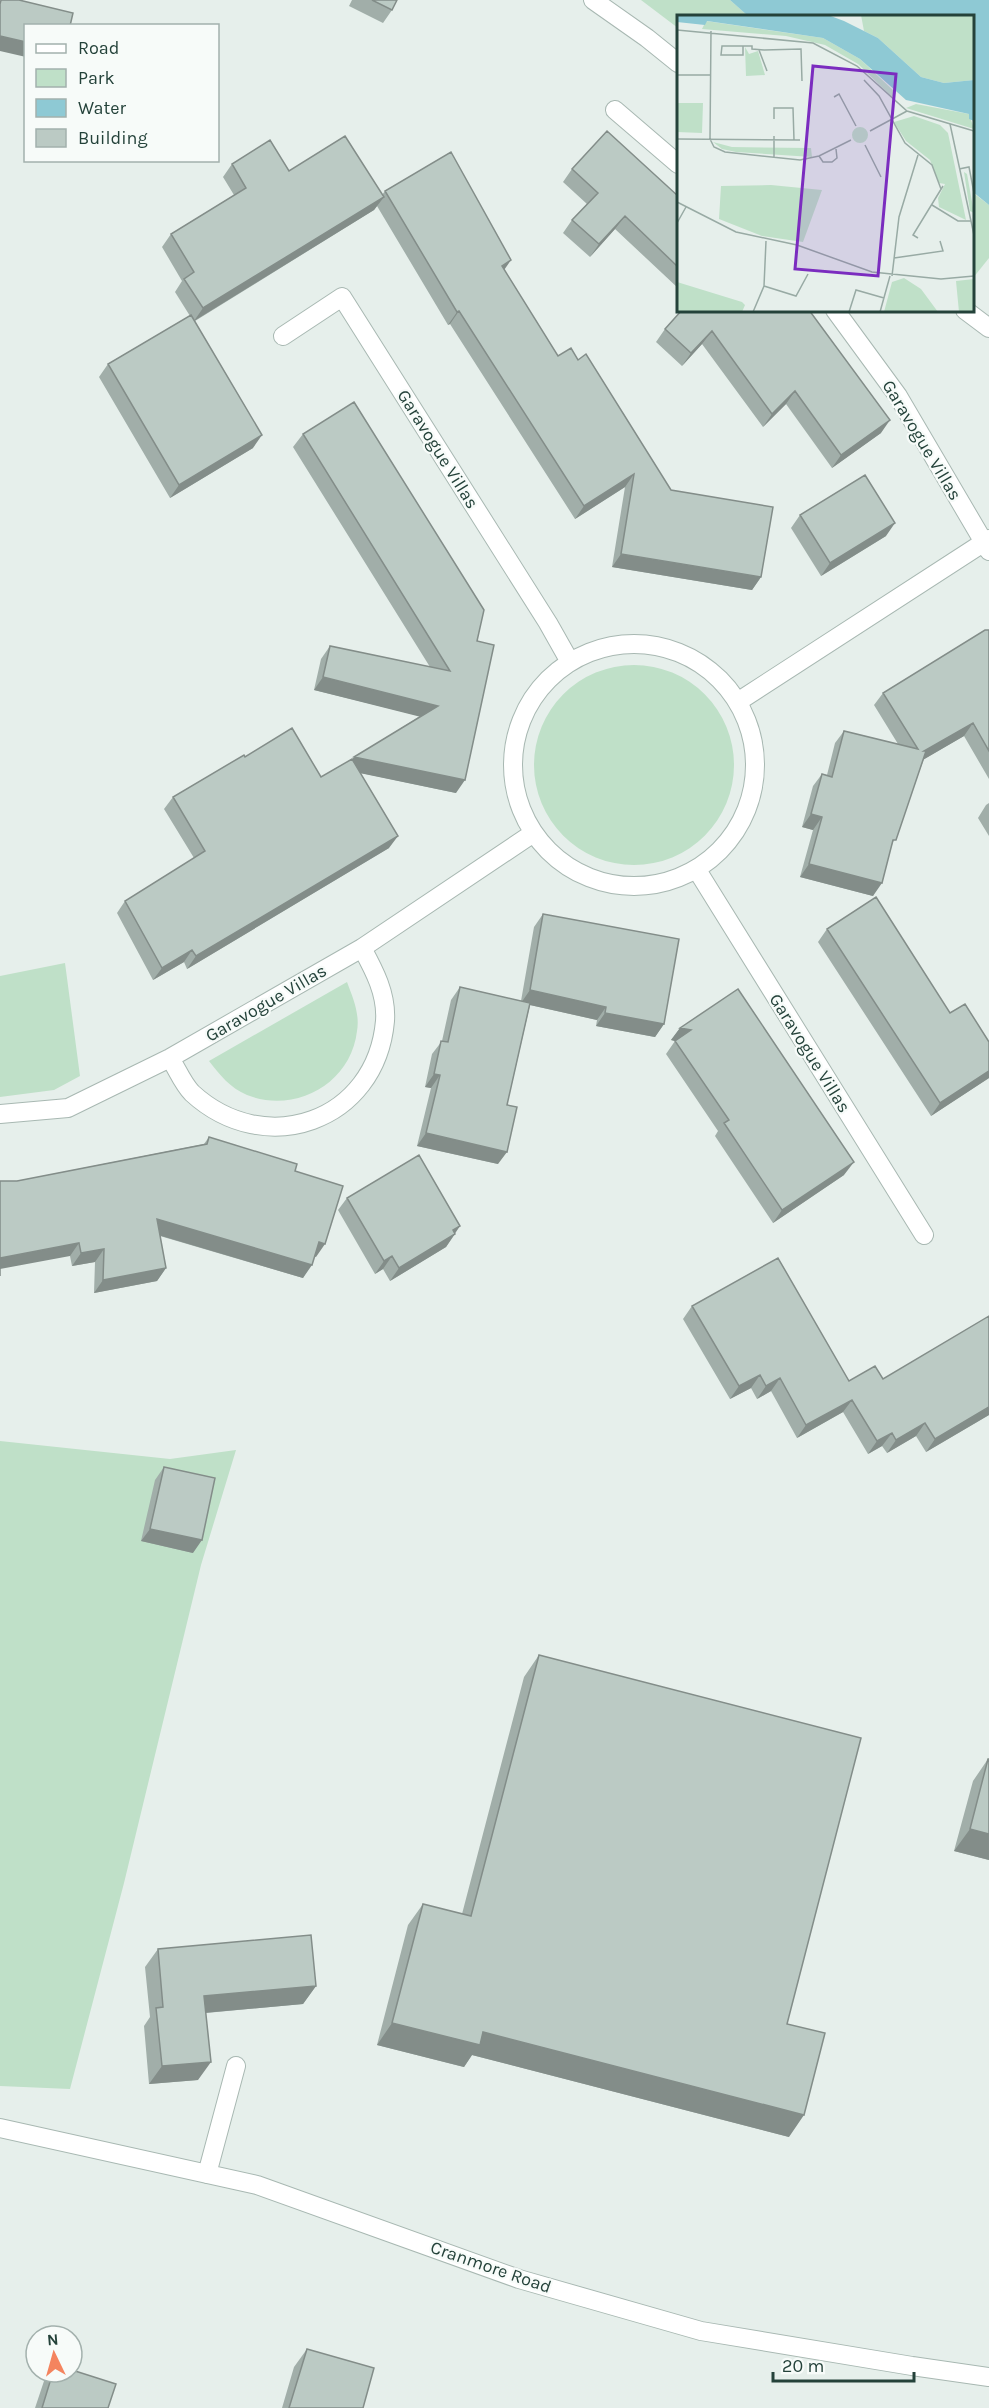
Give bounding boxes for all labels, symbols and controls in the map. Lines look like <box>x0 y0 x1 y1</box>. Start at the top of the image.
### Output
inset map <box>677 15 974 312</box>
legend <box>24 24 219 162</box>
text: Road <box>78 37 119 59</box>
text: Park <box>78 67 115 89</box>
text: Water <box>78 97 126 119</box>
text: Building <box>78 127 148 149</box>
street label: Garavogue Villas <box>877 376 967 504</box>
street label: Garavogue Villas <box>393 385 483 513</box>
street label: Garavogue Villas <box>201 959 331 1047</box>
street label: Garavogue Villas <box>765 989 855 1117</box>
street label: Cranmore Road <box>428 2236 554 2298</box>
north arrow <box>24 2324 84 2384</box>
text: N <box>46 2330 59 2350</box>
scale bar <box>773 2345 914 2383</box>
text: 20 m <box>782 2355 824 2377</box>

